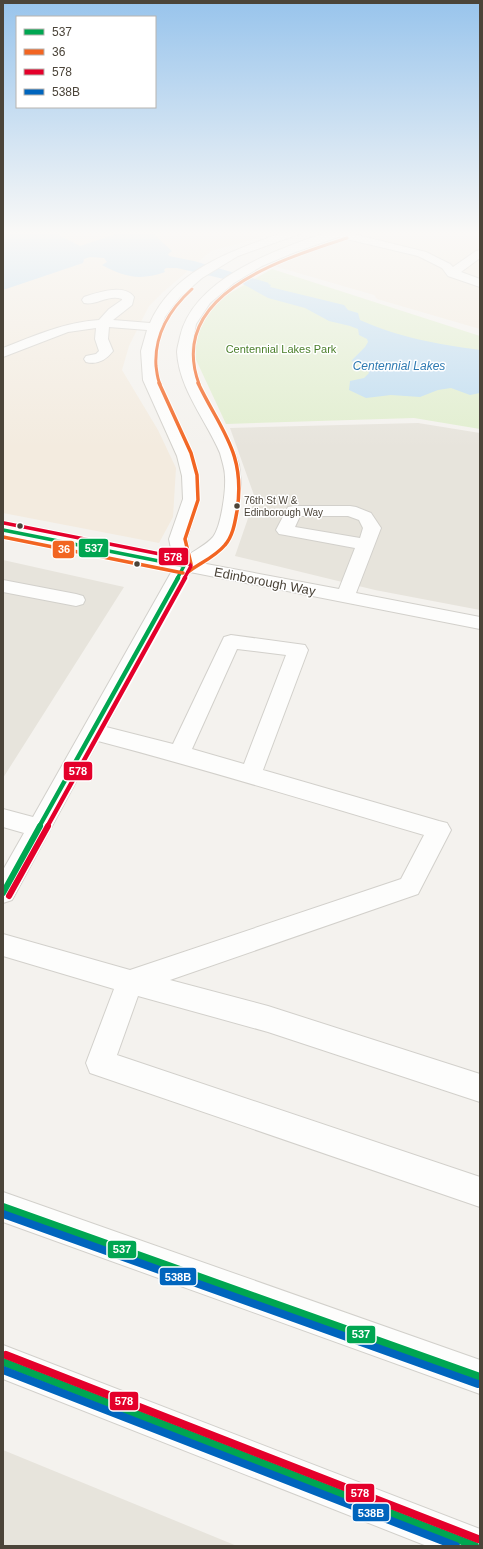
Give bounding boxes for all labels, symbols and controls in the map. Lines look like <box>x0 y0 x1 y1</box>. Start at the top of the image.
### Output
legend <box>16 16 156 108</box>
text: 537 <box>52 25 72 39</box>
text: 36 <box>52 45 66 59</box>
text: 578 <box>52 65 72 79</box>
text: 538B <box>52 85 80 99</box>
park label: Centennial Lakes Park <box>226 343 337 355</box>
water label: Centennial Lakes <box>353 359 445 373</box>
place label: 76th St W & Edinborough Way <box>244 495 323 518</box>
marker: 76th St W & Edinborough Way <box>232 501 242 511</box>
unlabelled marker <box>15 521 25 531</box>
line badge: 537 <box>78 538 109 558</box>
line badge: 36 <box>52 540 75 559</box>
text: 537 <box>85 542 103 554</box>
text: 36 <box>58 543 70 555</box>
line badge: 578 <box>158 547 189 566</box>
text: 578 <box>164 551 182 563</box>
unlabelled marker <box>132 559 142 569</box>
street label: Edinborough Way <box>213 564 317 599</box>
line badge: 578 <box>63 761 93 781</box>
text: 578 <box>69 765 87 777</box>
line badge: 537 <box>107 1240 137 1259</box>
text: 537 <box>113 1243 131 1255</box>
line badge: 538B <box>159 1267 197 1286</box>
text: 538B <box>165 1271 191 1283</box>
line badge: 537 <box>346 1325 376 1344</box>
text: 537 <box>352 1328 370 1340</box>
line badge: 578 <box>109 1391 139 1411</box>
text: 578 <box>115 1395 133 1407</box>
line badge: 578 <box>345 1483 375 1503</box>
text: 578 <box>351 1487 369 1499</box>
line badge: 538B <box>352 1503 390 1522</box>
text: 538B <box>358 1507 384 1519</box>

